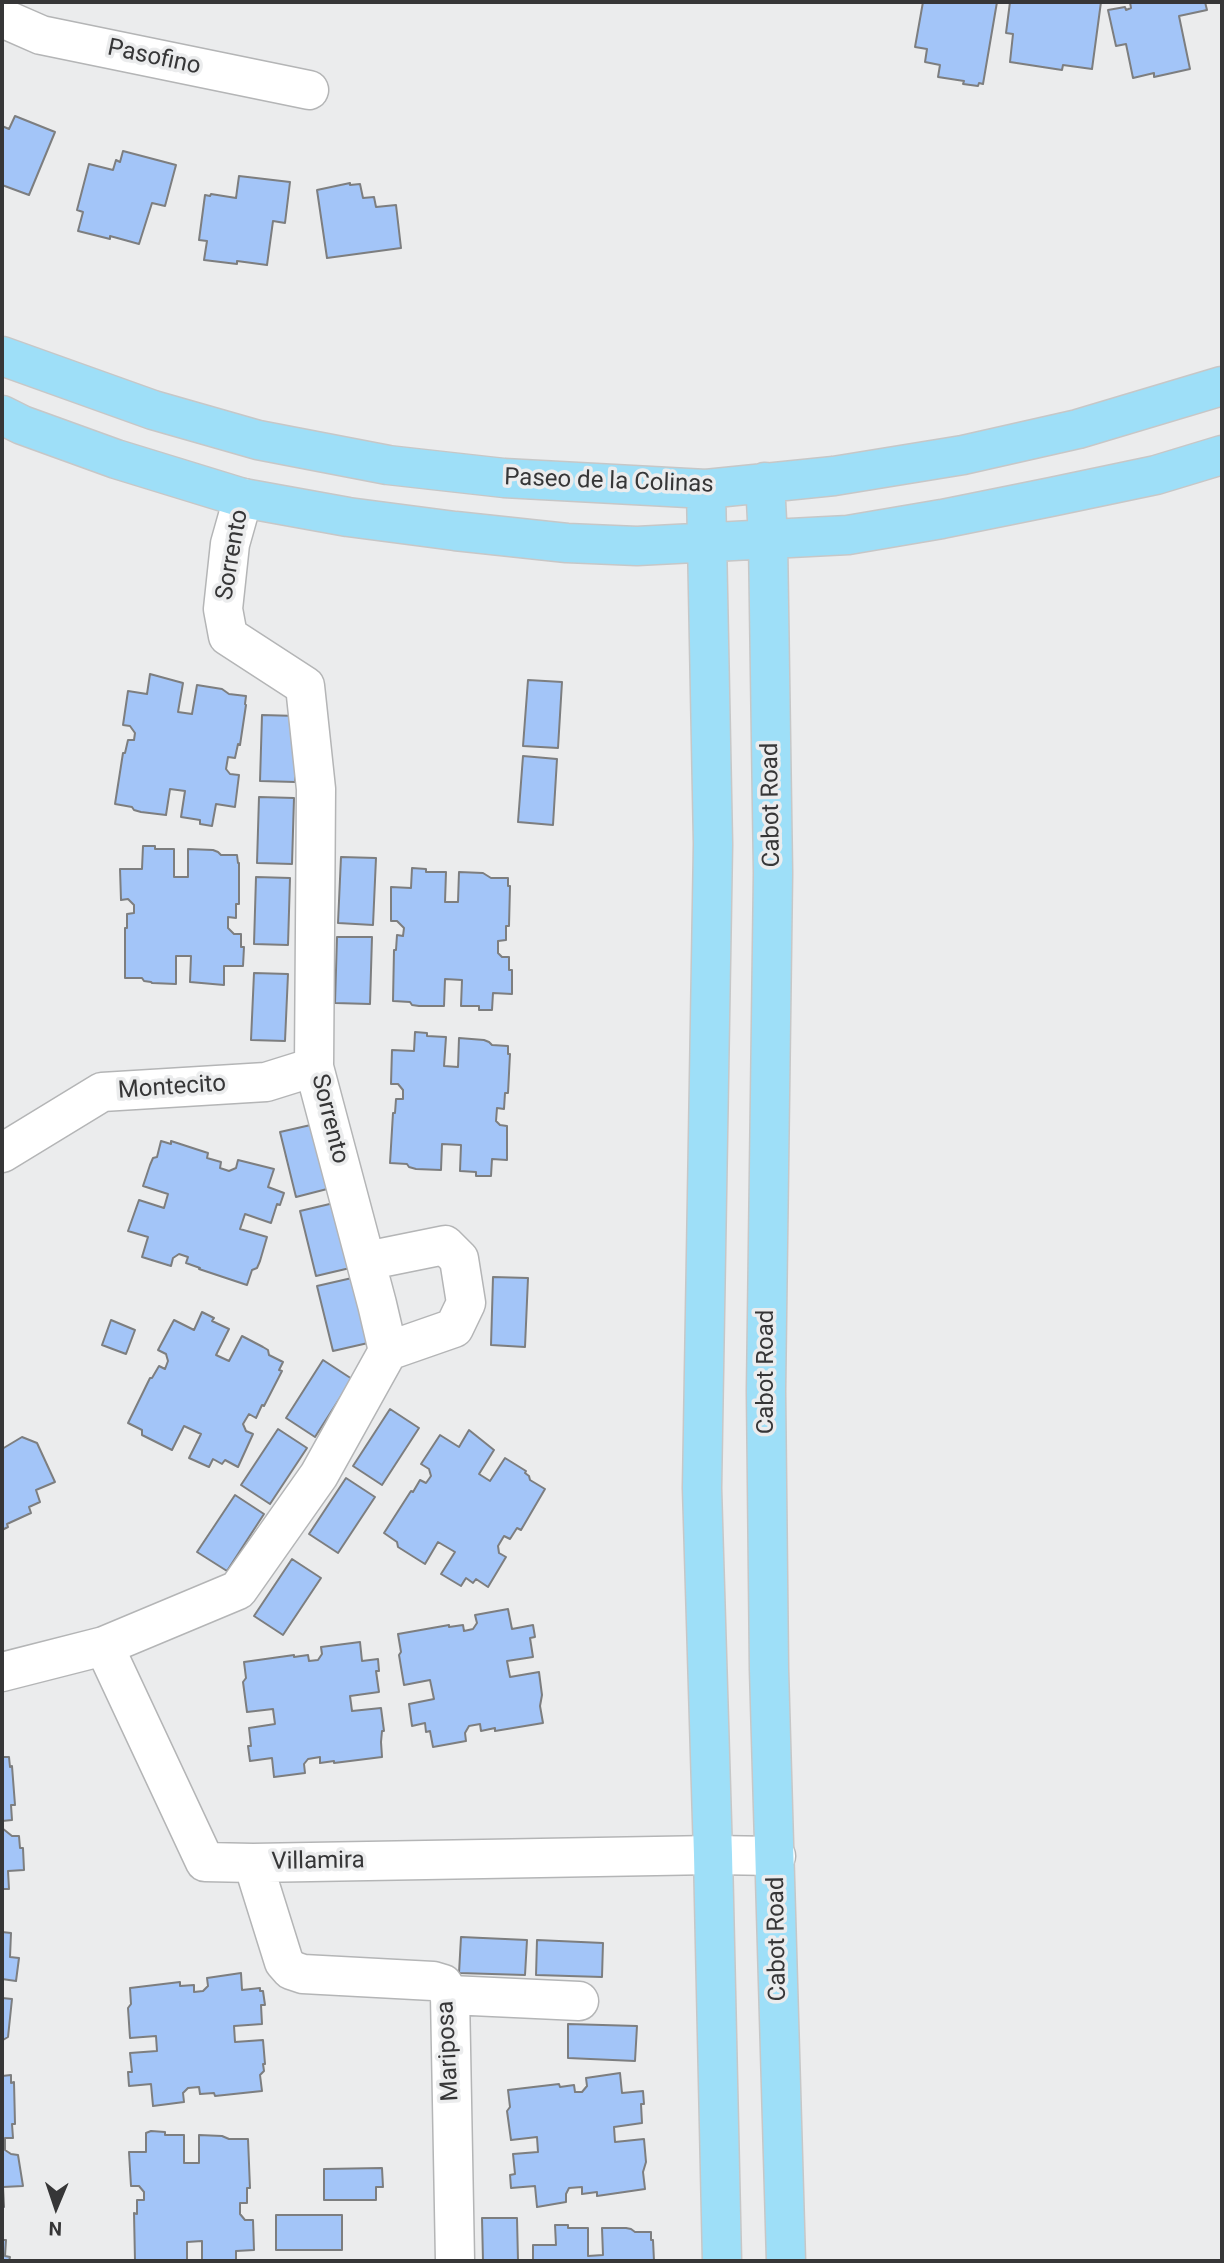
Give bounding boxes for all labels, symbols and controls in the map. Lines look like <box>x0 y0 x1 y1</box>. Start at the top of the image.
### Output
street label: Pasofino <box>105 34 203 82</box>
street label: Paseo de la Colinas <box>504 464 714 500</box>
street label: Sorrento <box>211 508 255 602</box>
street label: Cabot Road <box>757 742 787 868</box>
street label: Montecito <box>117 1070 227 1106</box>
street label: Sorrento <box>304 1071 354 1167</box>
street label: Cabot Road <box>753 1310 781 1434</box>
street label: Villamira <box>271 1847 365 1877</box>
street label: Cabot Road <box>763 1876 793 2002</box>
street label: Mariposa <box>432 2000 466 2102</box>
north arrow <box>21 2172 91 2242</box>
text: N <box>48 2217 62 2240</box>

